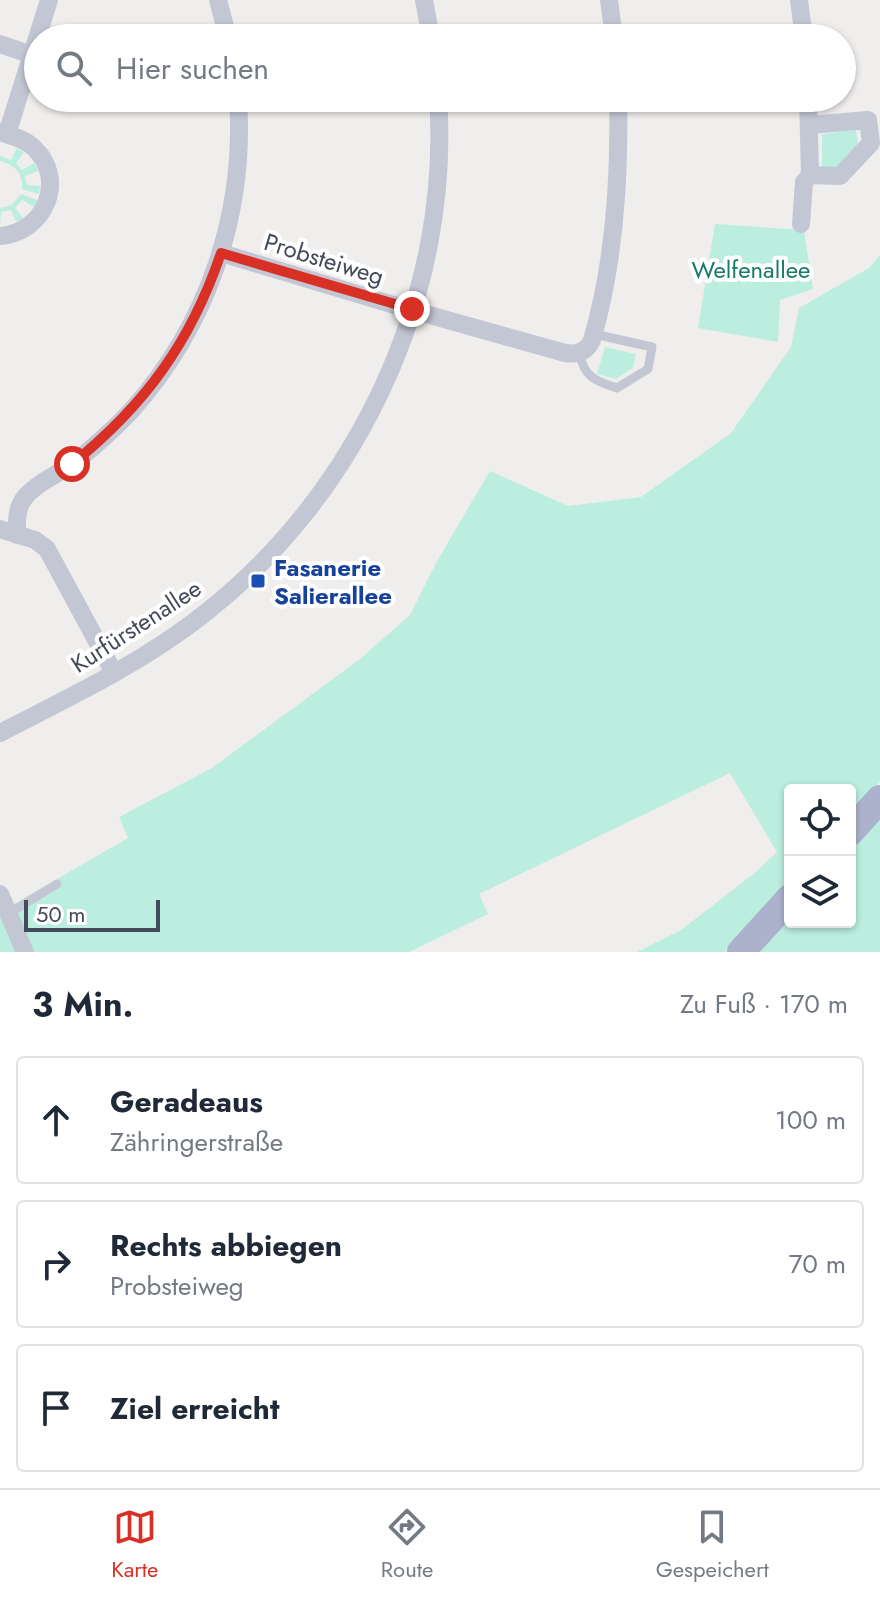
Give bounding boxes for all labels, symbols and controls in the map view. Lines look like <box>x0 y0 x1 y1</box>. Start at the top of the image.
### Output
search box <box>24 24 856 112</box>
icon: search <box>52 46 96 90</box>
text: Hier suchen <box>116 47 269 90</box>
street label: Probsteiweg <box>260 224 388 294</box>
park label: Welfenallee <box>692 252 810 287</box>
route end <box>394 291 430 327</box>
route start <box>54 446 90 482</box>
place label: Fasanerie Salierallee <box>274 550 392 613</box>
street label: Kurfürstenallee <box>64 571 208 681</box>
marker: Fasanerie Salierallee <box>249 572 267 590</box>
map controls <box>784 784 856 928</box>
button: locate <box>784 784 856 856</box>
button: layers <box>784 856 856 928</box>
scale bar <box>24 896 160 932</box>
text: 50 m <box>36 898 85 930</box>
text: 3 Min. <box>32 980 134 1029</box>
text: Zu Fuß · 170 m <box>680 985 848 1023</box>
text: Geradeaus <box>110 1080 263 1123</box>
icon: ahead <box>34 1098 78 1142</box>
text: 100 m <box>775 1101 846 1139</box>
text: Zähringerstraße <box>110 1123 283 1161</box>
text: Rechts abbiegen <box>110 1224 342 1267</box>
icon: right <box>34 1242 78 1286</box>
text: 70 m <box>789 1245 846 1283</box>
text: Probsteiweg <box>110 1267 244 1305</box>
icon: arrive <box>34 1386 78 1430</box>
text: Ziel erreicht <box>110 1387 279 1430</box>
tab: Karte <box>111 1505 158 1585</box>
tab: Route <box>381 1505 433 1585</box>
tab: Gespeichert <box>656 1505 769 1585</box>

